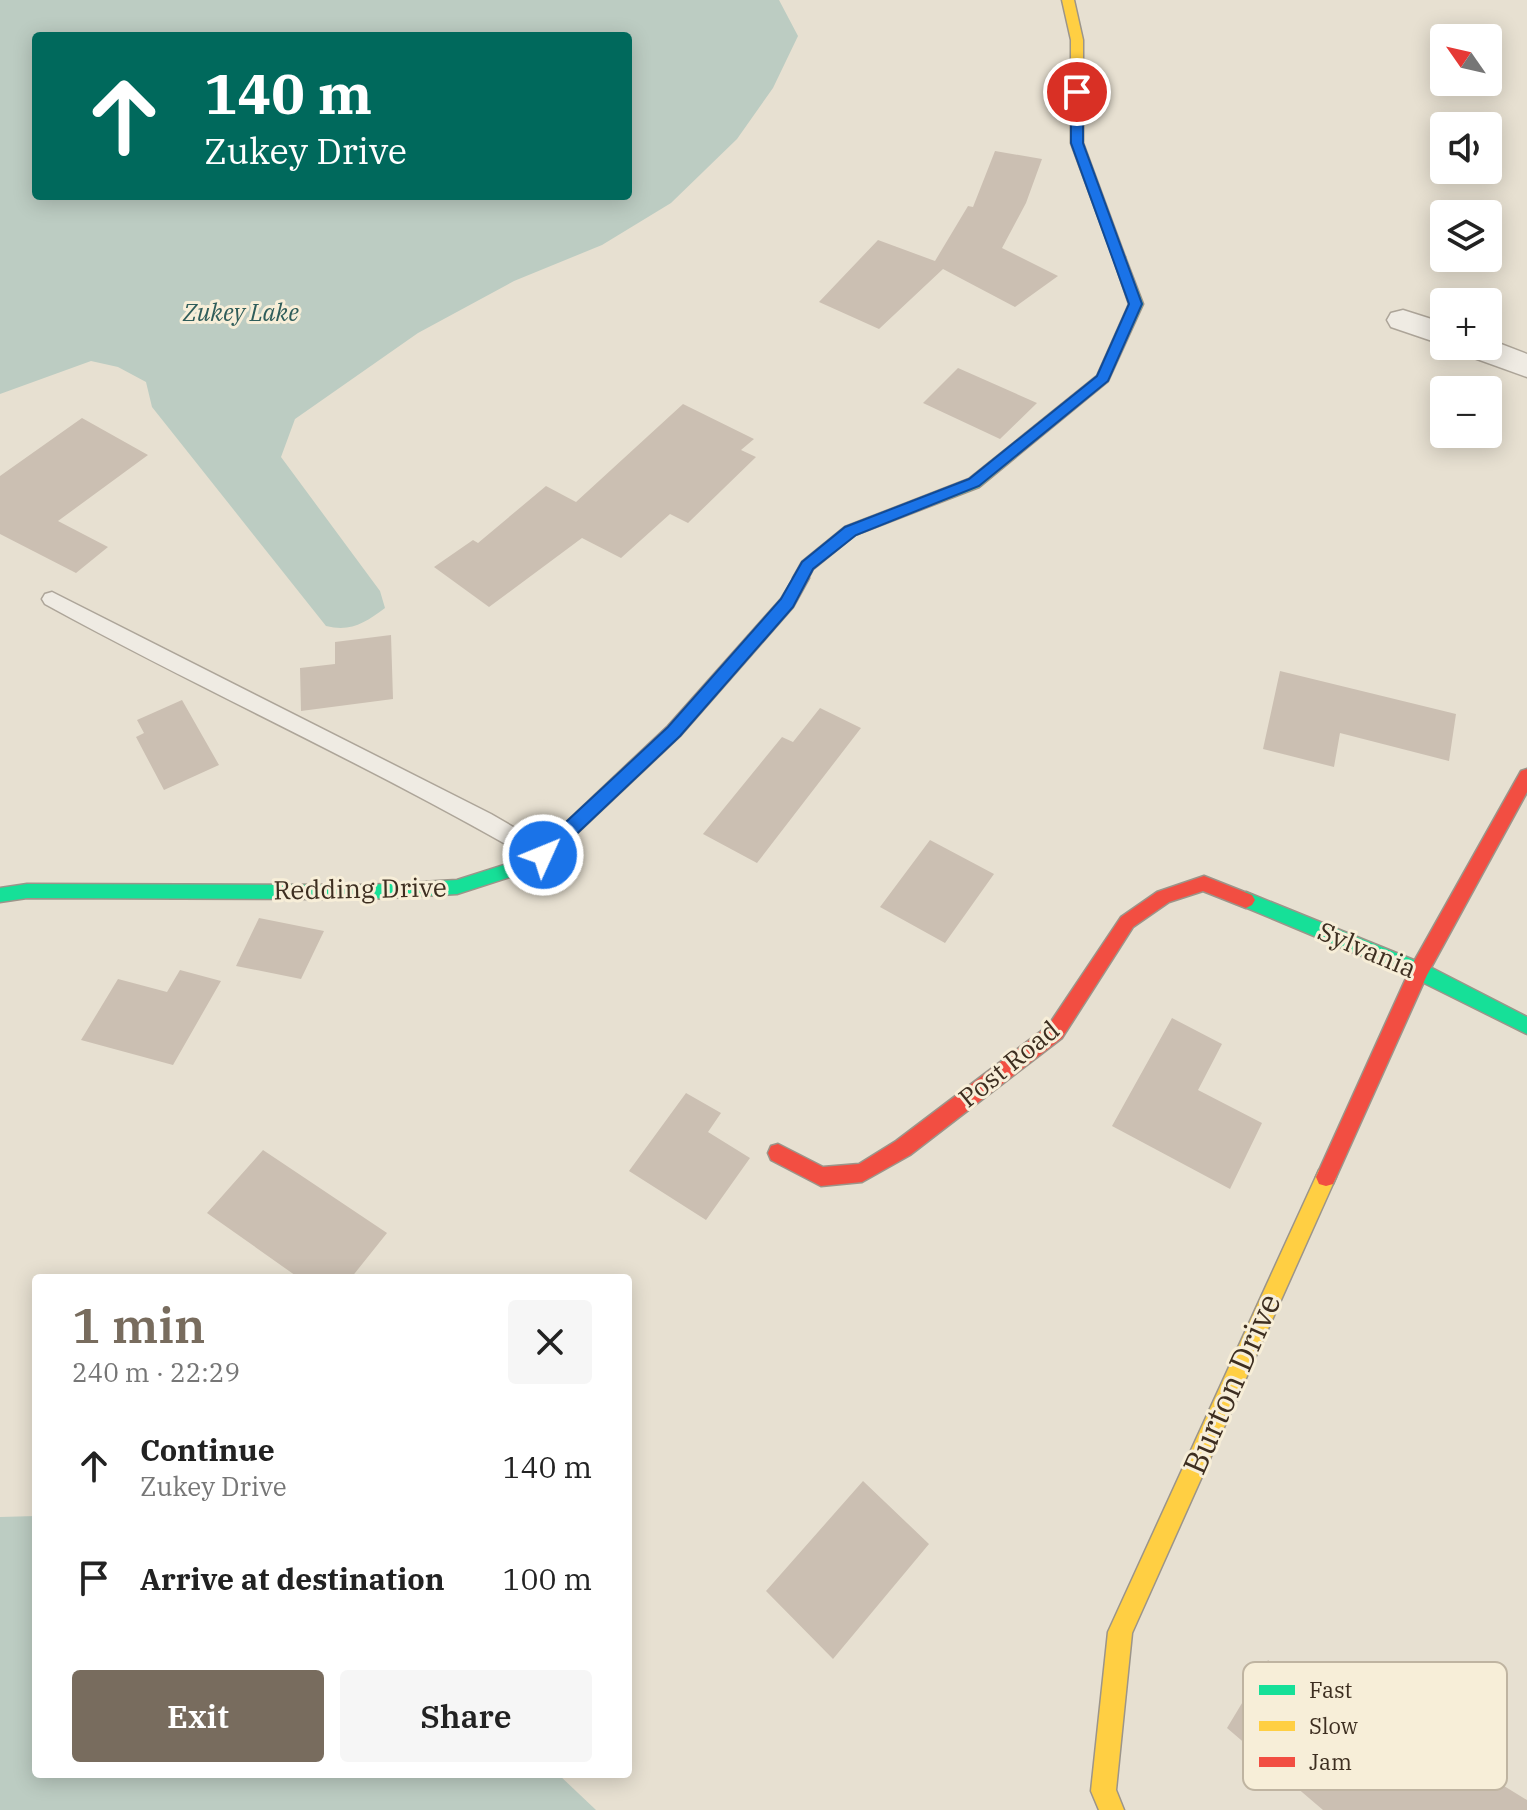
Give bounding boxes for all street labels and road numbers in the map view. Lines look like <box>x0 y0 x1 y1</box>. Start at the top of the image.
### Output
street label: Redding Drive <box>273 869 447 907</box>
street label: Sylvania <box>1313 913 1422 985</box>
street label: Post Road <box>951 1012 1066 1114</box>
street label: Burton Drive <box>1173 1287 1290 1480</box>

